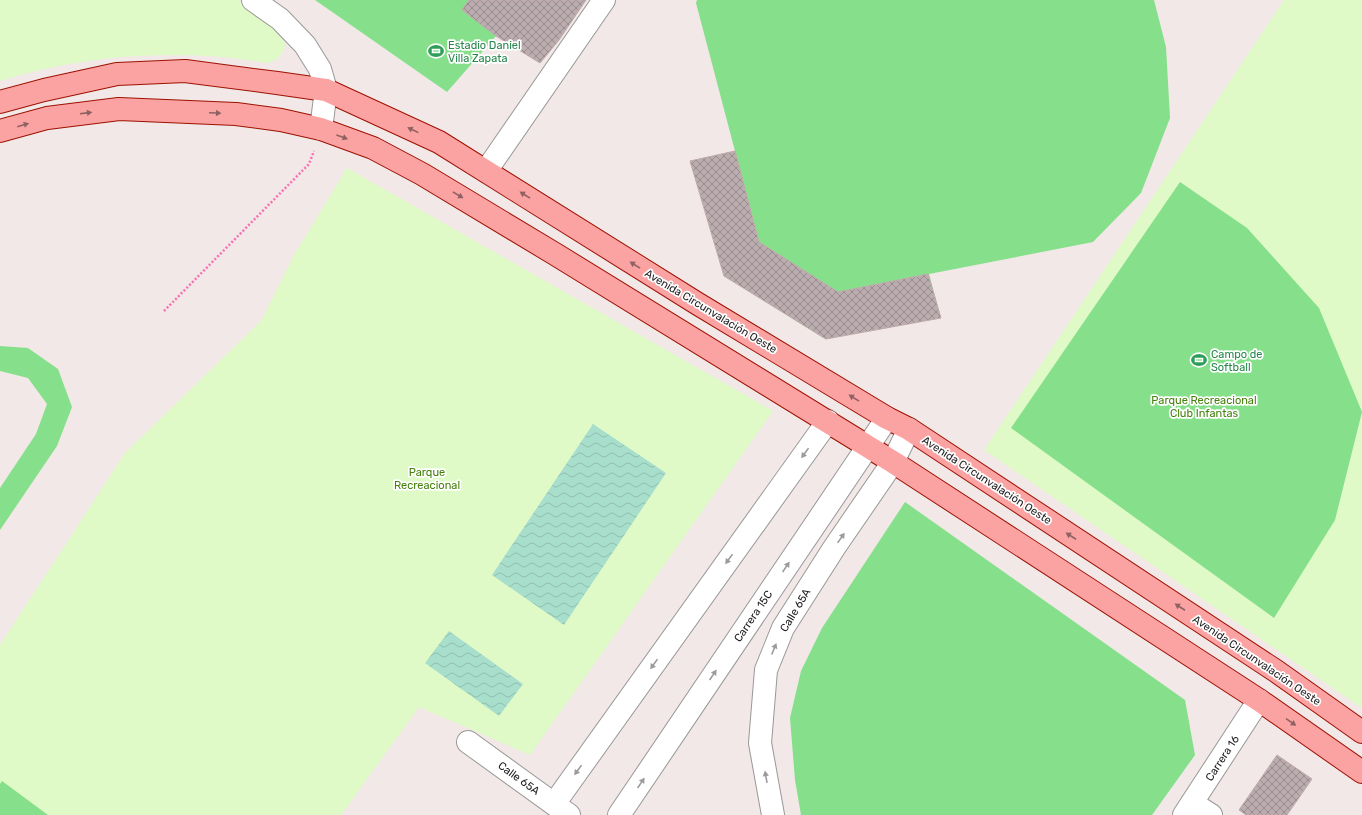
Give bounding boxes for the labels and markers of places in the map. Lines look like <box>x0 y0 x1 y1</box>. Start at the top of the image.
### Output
place label: Estadio Daniel Villa Zapata <box>448 39 521 65</box>
sports icon: Estadio Daniel Villa Zapata <box>427 42 445 60</box>
place label: Campo de Softball <box>1211 348 1262 374</box>
sports icon: Campo de Softball <box>1190 351 1208 369</box>

